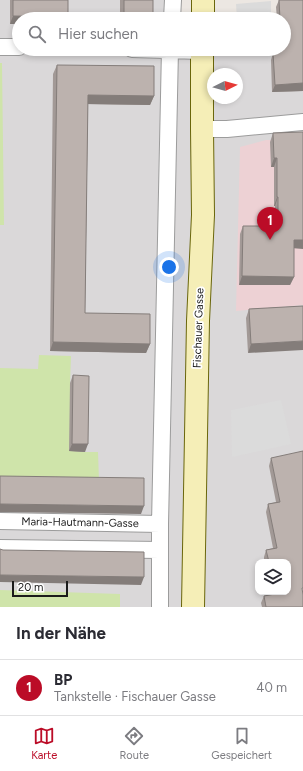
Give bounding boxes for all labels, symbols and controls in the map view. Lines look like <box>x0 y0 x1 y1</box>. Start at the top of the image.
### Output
search box <box>12 12 291 56</box>
icon: search <box>26 23 48 45</box>
text: Hier suchen <box>58 25 138 43</box>
north arrow <box>207 68 243 104</box>
pin: 1 <box>257 207 283 240</box>
your location <box>159 257 179 277</box>
street label: Fischauer Gasse <box>191 288 206 368</box>
street label: Maria-Hautmann-Gasse <box>21 515 139 530</box>
map controls <box>255 559 291 595</box>
button: layers <box>255 559 291 595</box>
scale bar <box>12 579 68 598</box>
text: 20 m <box>18 581 43 594</box>
text: In der Nähe <box>16 623 106 643</box>
text: BP <box>54 671 72 689</box>
text: 1 <box>26 680 32 695</box>
text: 40 m <box>256 680 287 695</box>
text: Tankstelle · Fischauer Gasse <box>54 689 216 704</box>
tab: Karte <box>31 725 57 762</box>
tab: Route <box>119 725 149 762</box>
tab: Gespeichert <box>211 725 272 762</box>

